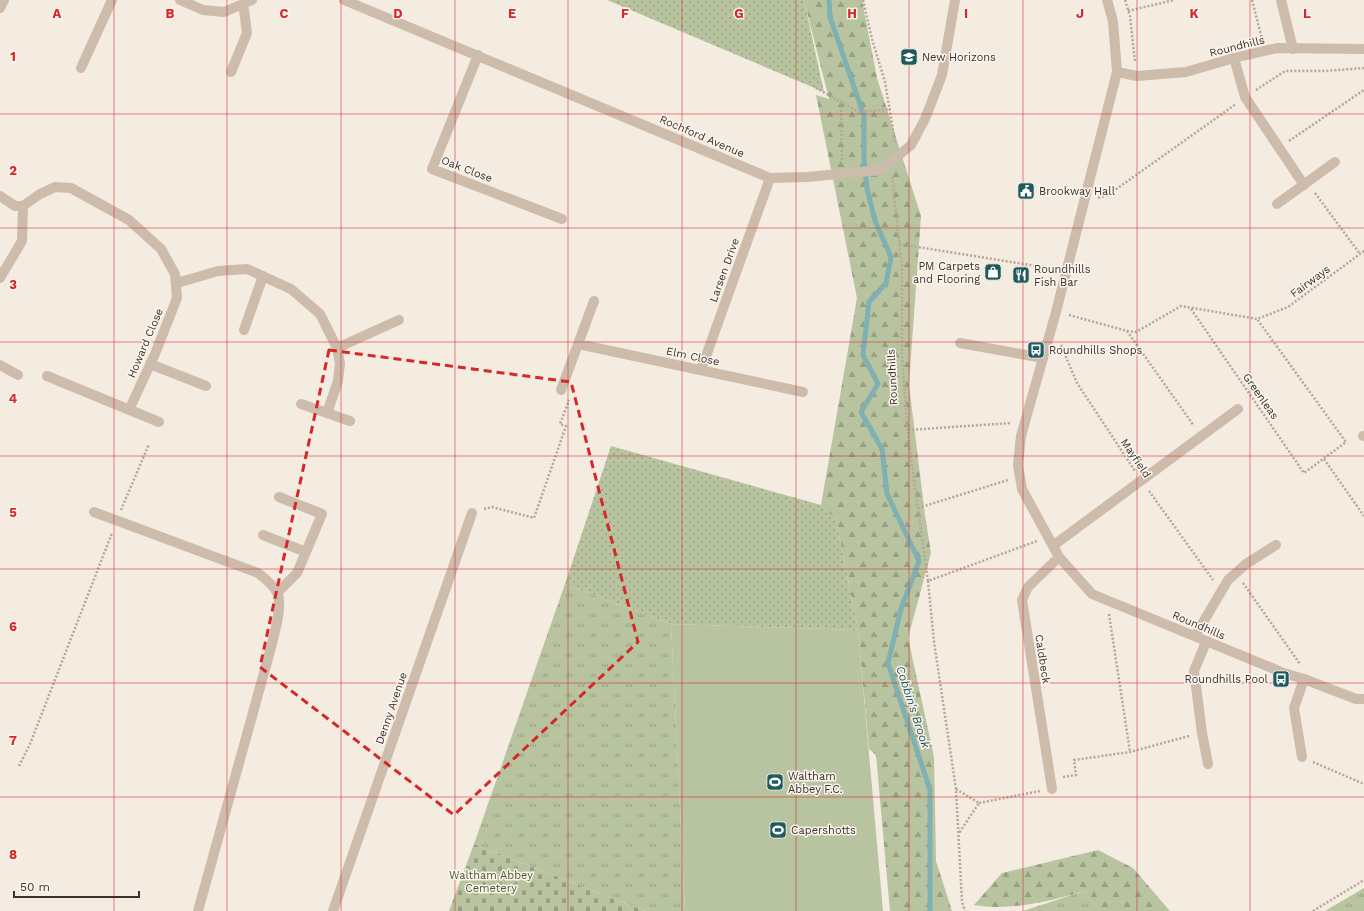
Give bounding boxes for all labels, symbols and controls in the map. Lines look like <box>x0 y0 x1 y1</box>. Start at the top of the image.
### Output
text: A <box>53 6 62 21</box>
text: B <box>166 6 175 21</box>
text: C <box>280 6 289 21</box>
text: D <box>393 6 403 21</box>
text: E <box>508 6 516 21</box>
text: F <box>621 6 629 21</box>
text: G <box>734 6 744 21</box>
text: H <box>847 6 857 21</box>
text: I <box>964 6 968 21</box>
text: J <box>1076 6 1084 21</box>
text: K <box>1189 6 1199 21</box>
text: L <box>1303 6 1311 21</box>
street label: Roundhills <box>1208 33 1266 60</box>
school or university icon: New Horizons <box>899 47 919 67</box>
text: 1 <box>10 49 16 64</box>
place label: New Horizons <box>922 51 996 64</box>
street label: Rochford Avenue <box>657 113 746 160</box>
street label: Oak Close <box>439 154 494 185</box>
text: 2 <box>9 163 17 178</box>
public building icon: Brookway Hall <box>1016 181 1036 201</box>
place label: Brookway Hall <box>1039 185 1116 198</box>
street label: Larsen Drive <box>707 236 742 304</box>
place label: PM Carpets and Flooring <box>913 260 980 286</box>
shop icon: PM Carpets and Flooring <box>983 262 1003 282</box>
street label: Fairways <box>1288 262 1333 300</box>
place label: Roundhills Fish Bar <box>1034 263 1091 289</box>
restaurant icon: Roundhills Fish Bar <box>1011 265 1031 285</box>
text: 3 <box>9 277 17 292</box>
street label: Howard Close <box>125 306 166 380</box>
bus stop icon: Roundhills Shops <box>1026 340 1046 360</box>
street label: Elm Close <box>665 344 721 368</box>
place label: Roundhills Shops <box>1049 344 1143 357</box>
street label: Roundhills <box>885 348 900 406</box>
street label: Greenleas <box>1240 371 1281 422</box>
text: 4 <box>9 391 18 406</box>
street label: Mayfield <box>1118 436 1153 480</box>
text: 5 <box>9 505 17 520</box>
street label: Roundhills <box>1170 608 1228 643</box>
text: 6 <box>9 619 17 634</box>
street label: Caldbeck <box>1032 634 1053 685</box>
water label: Cobbin's Brook <box>893 664 933 750</box>
bus stop icon: Roundhills Pool <box>1271 669 1291 689</box>
street label: Denny Avenue <box>373 670 410 746</box>
place label: Roundhills Pool <box>1185 673 1269 686</box>
text: 7 <box>9 733 17 748</box>
place label: Waltham Abbey F.C. <box>788 770 843 796</box>
sports icon: Waltham Abbey F.C. <box>765 772 785 792</box>
sports icon: Capershotts <box>768 820 788 840</box>
place label: Capershotts <box>791 824 856 837</box>
text: 8 <box>9 847 17 862</box>
park label: Waltham Abbey Cemetery <box>449 869 533 895</box>
scale bar <box>14 873 139 899</box>
text: 50 m <box>20 880 50 894</box>

